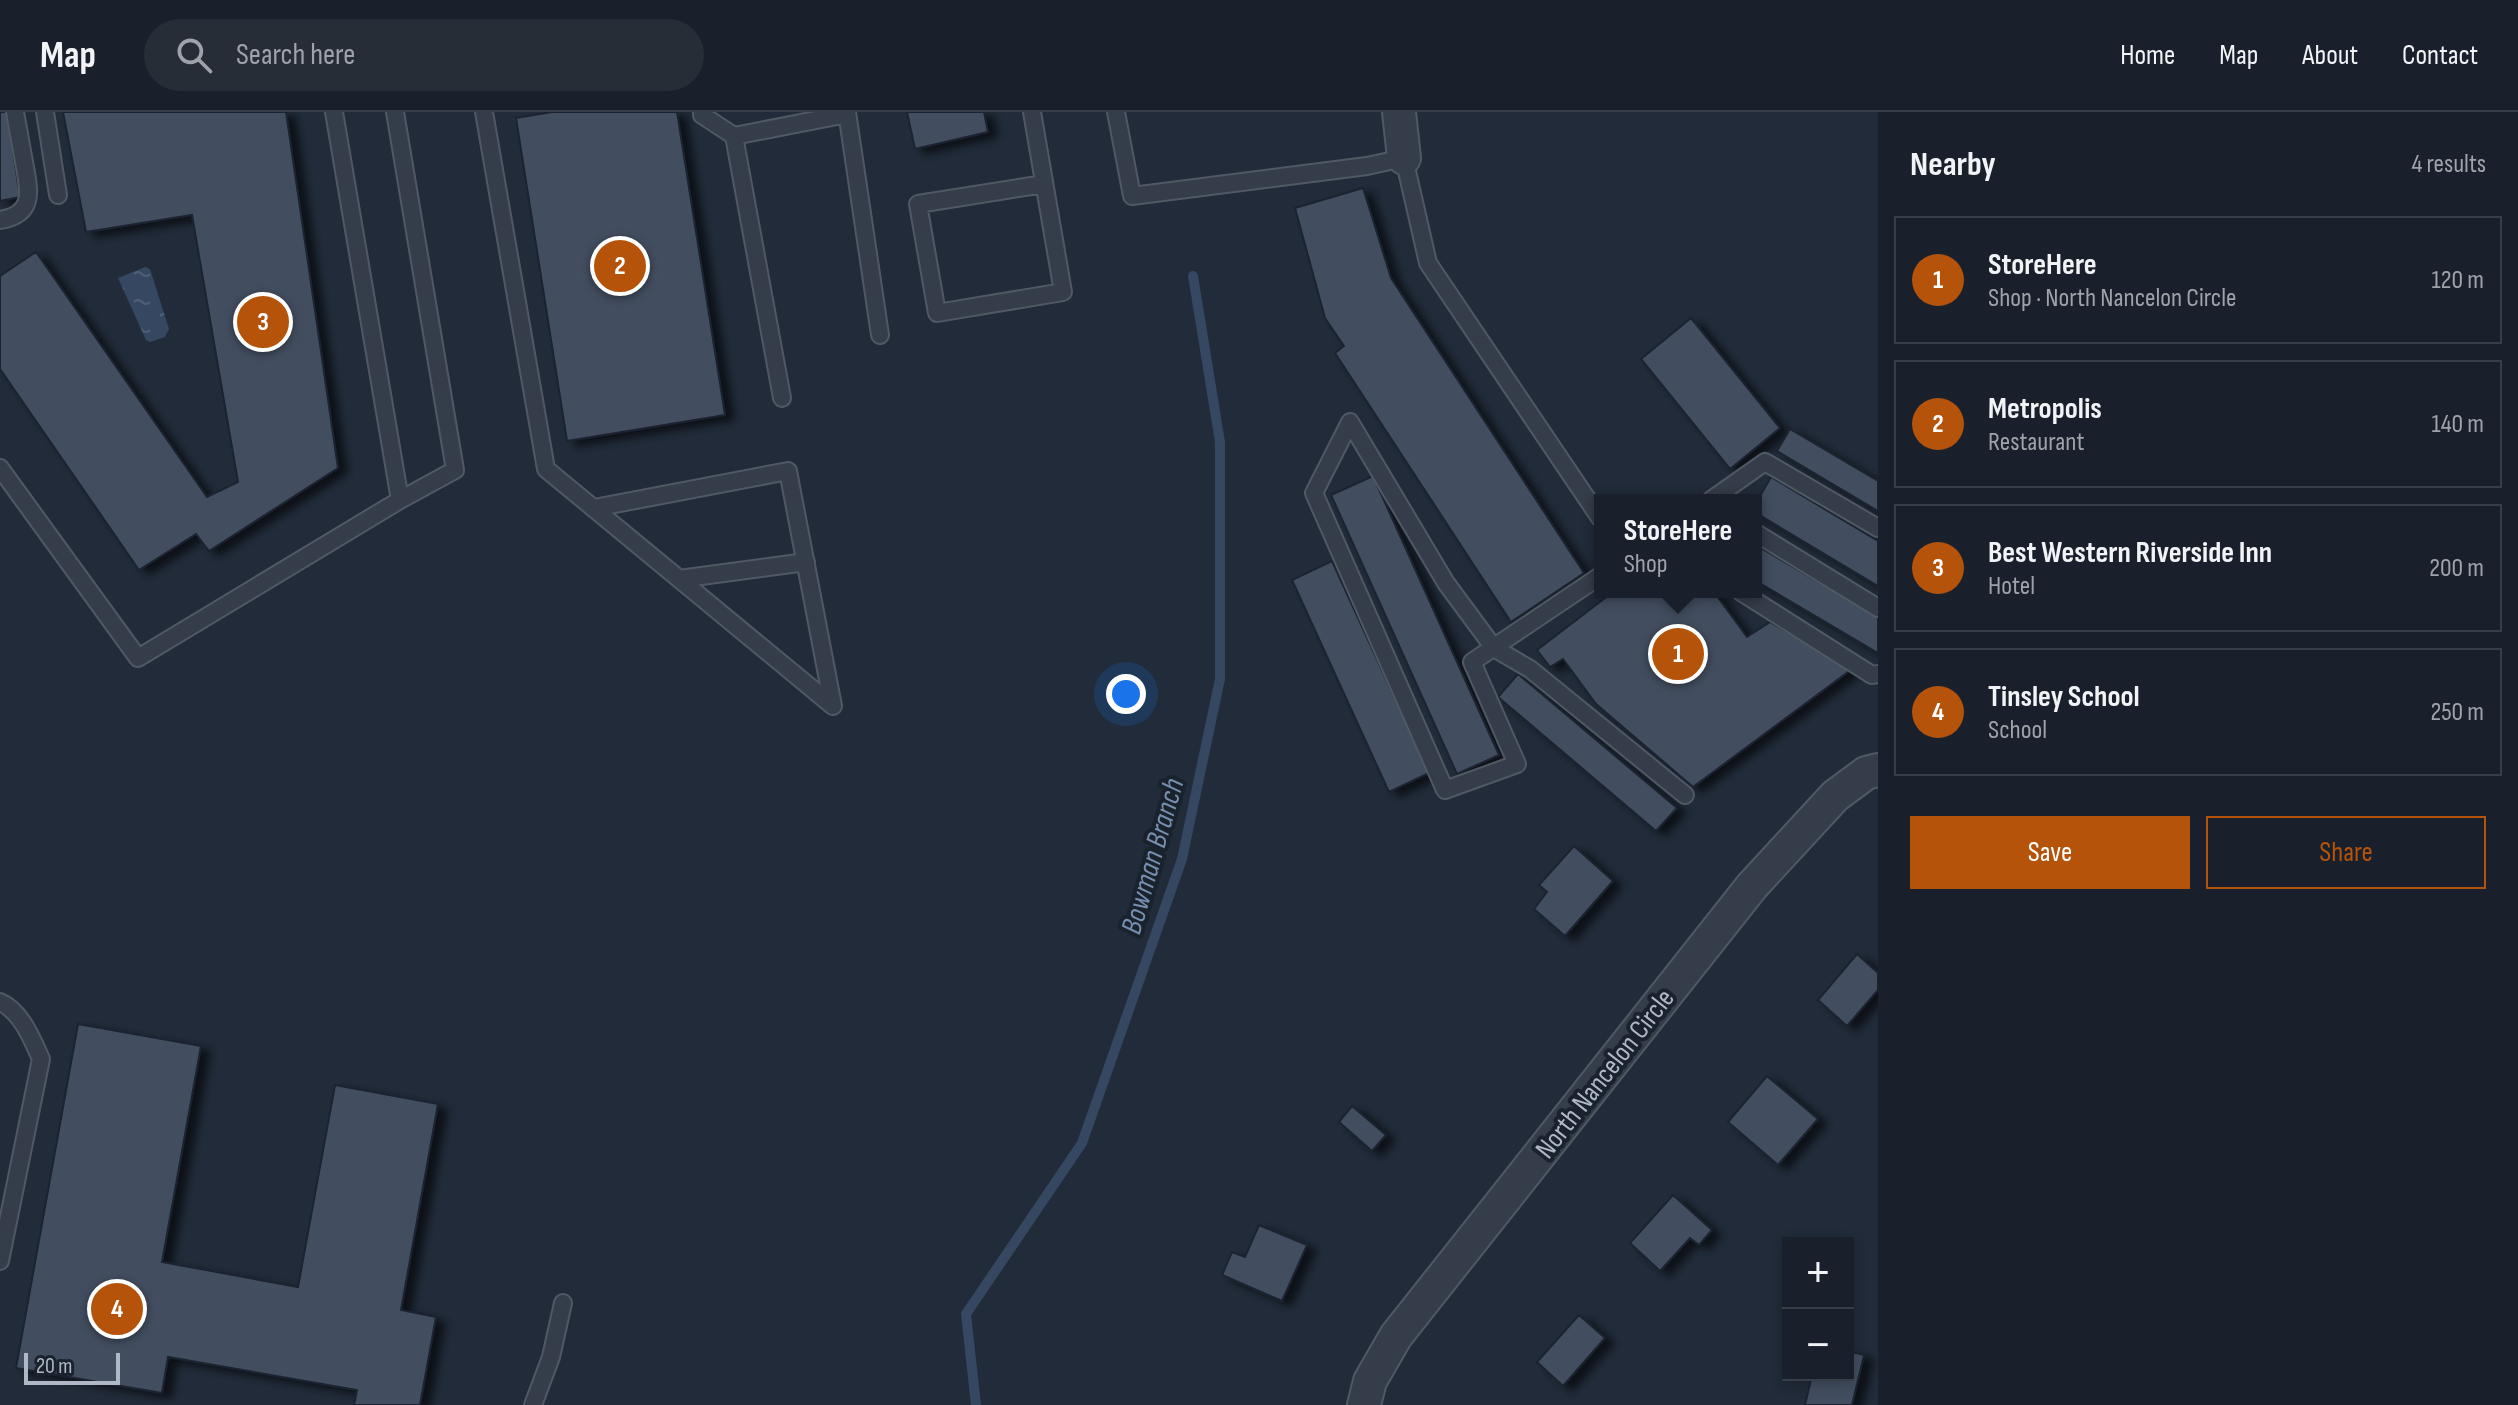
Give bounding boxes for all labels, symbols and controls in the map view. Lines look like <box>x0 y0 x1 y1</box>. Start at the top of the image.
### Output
search box <box>144 19 704 91</box>
text: Map <box>40 33 96 78</box>
icon: search <box>172 33 216 77</box>
text: Search here <box>236 37 355 73</box>
text: Home <box>2120 39 2175 72</box>
text: Map <box>2219 39 2258 72</box>
text: About <box>2302 39 2358 72</box>
text: Contact <box>2402 39 2478 72</box>
text: Nearby <box>1910 144 1996 185</box>
text: 4 results <box>2411 149 2486 180</box>
pin: 2 <box>594 236 646 296</box>
text: StoreHere <box>1988 247 2097 283</box>
text: 1 <box>1933 265 1943 296</box>
text: 120 m <box>2431 265 2484 296</box>
text: Shop · North Nancelon Circle <box>1988 283 2236 314</box>
pin: 3 <box>237 292 289 352</box>
text: Metropolis <box>1988 391 2102 427</box>
text: 2 <box>1932 409 1944 440</box>
text: 140 m <box>2432 409 2484 440</box>
text: Restaurant <box>1988 427 2084 458</box>
popup <box>1594 494 1762 598</box>
text: StoreHere <box>1624 513 1732 549</box>
text: Best Western Riverside Inn <box>1988 535 2272 571</box>
text: Shop <box>1624 549 1667 580</box>
text: 3 <box>1932 553 1944 584</box>
text: 200 m <box>2429 553 2484 584</box>
text: Hotel <box>1988 571 2035 602</box>
pin: 1 <box>1652 624 1704 684</box>
your location <box>1106 674 1146 714</box>
text: Tinsley School <box>1988 679 2140 715</box>
text: 4 <box>1932 697 1944 728</box>
text: 250 m <box>2430 697 2484 728</box>
text: School <box>1988 715 2047 746</box>
water label: Bowman Branch <box>1114 774 1192 938</box>
button: Save <box>1910 816 2190 889</box>
button: Share <box>2206 816 2486 889</box>
street label: North Nancelon Circle <box>1529 983 1682 1165</box>
map controls <box>1782 1237 1854 1381</box>
button: + <box>1782 1237 1854 1309</box>
pin: 4 <box>91 1279 143 1339</box>
button: − <box>1782 1309 1854 1381</box>
scale bar <box>24 1349 120 1385</box>
text: 20 m <box>36 1353 73 1380</box>

